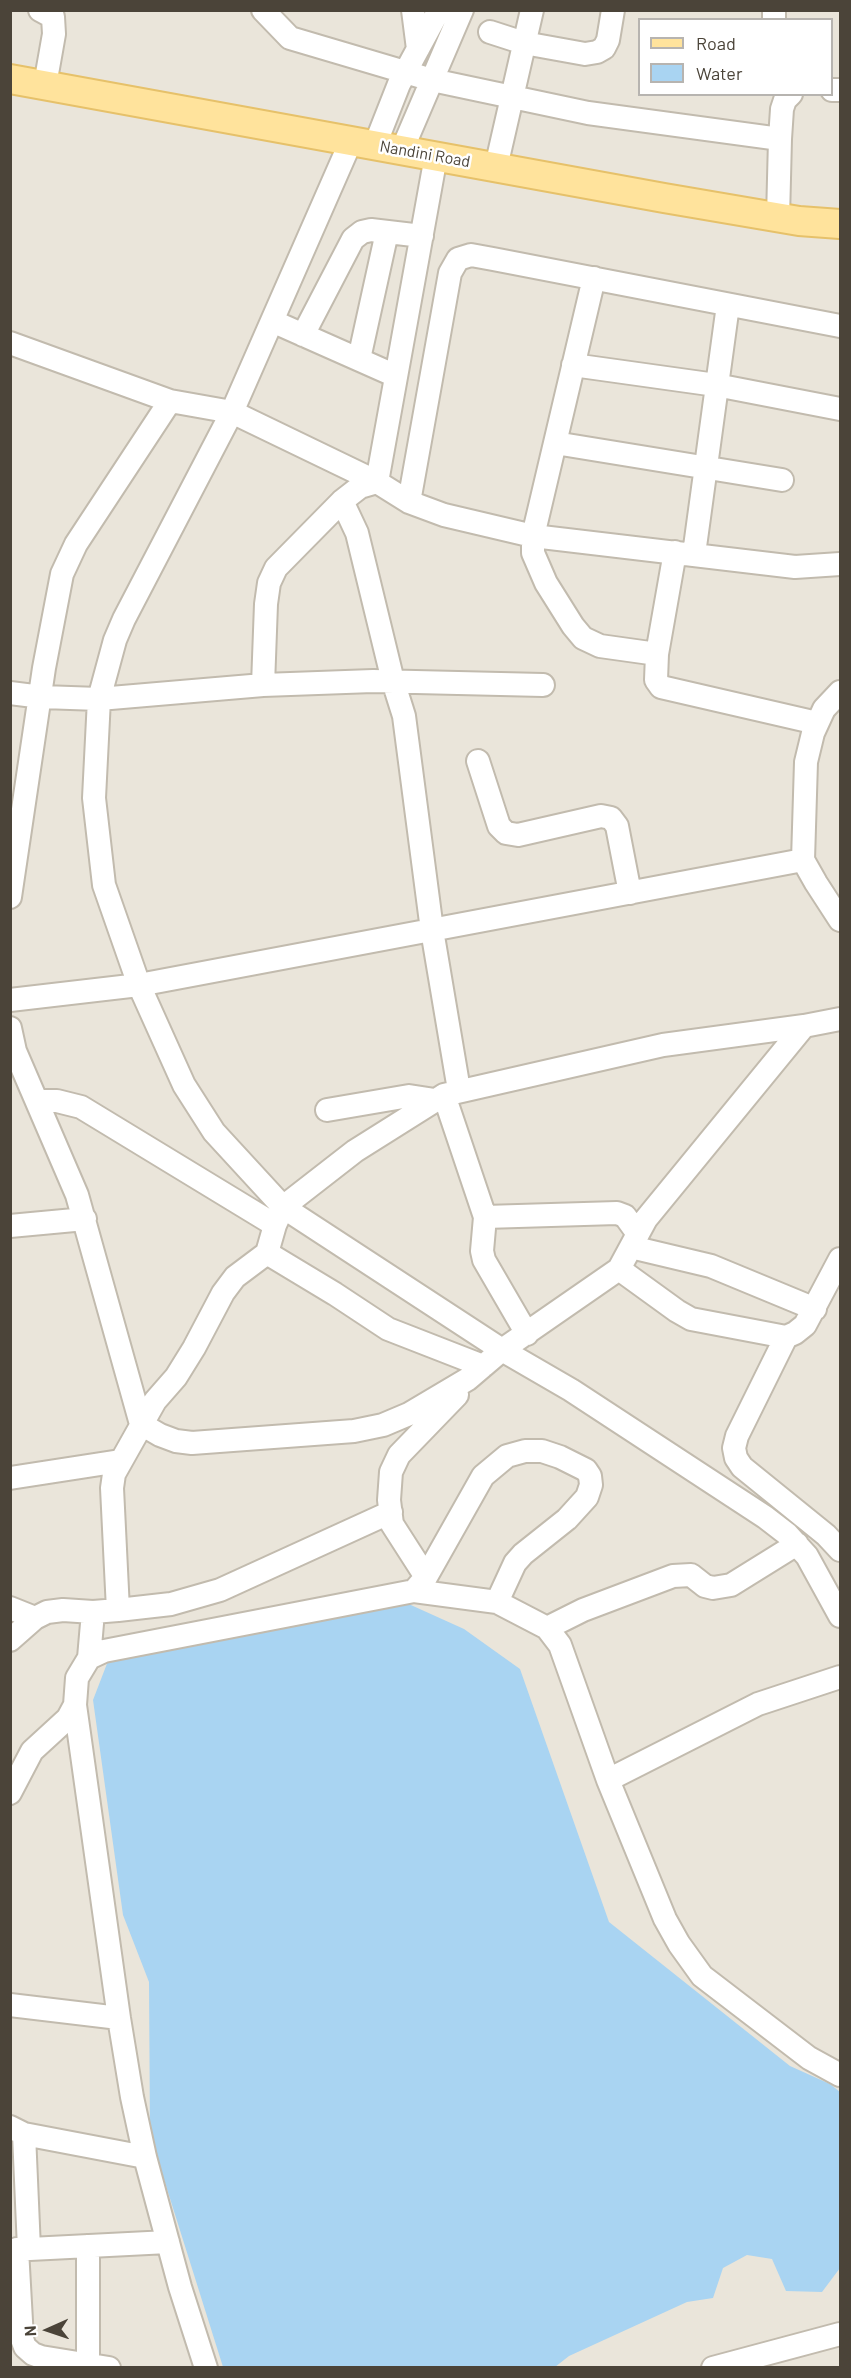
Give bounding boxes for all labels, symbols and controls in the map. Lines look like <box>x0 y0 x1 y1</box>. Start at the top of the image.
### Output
legend <box>638 18 833 96</box>
text: Road <box>696 32 736 54</box>
text: Water <box>696 62 743 84</box>
street label: Nandini Road <box>378 137 472 171</box>
north arrow <box>18 2300 78 2360</box>
text: N <box>20 2325 39 2337</box>

